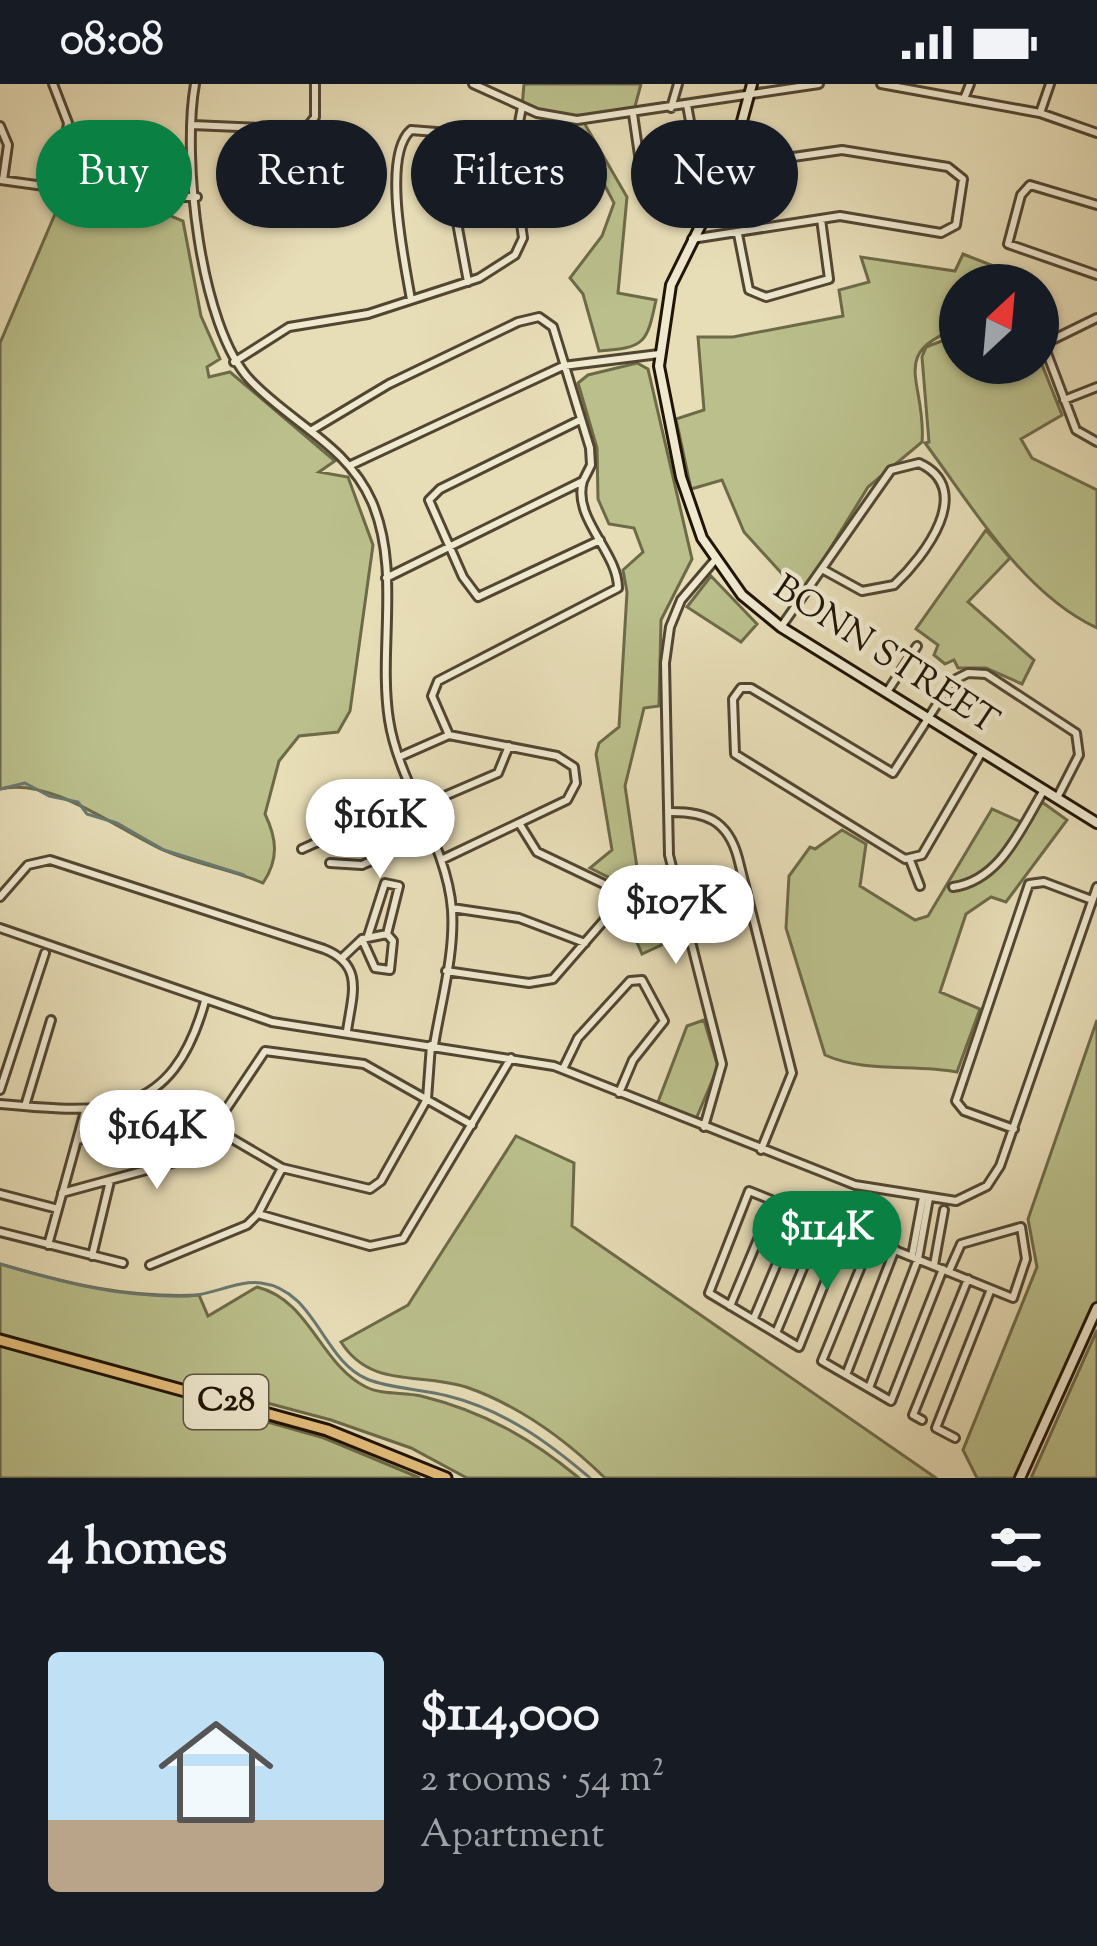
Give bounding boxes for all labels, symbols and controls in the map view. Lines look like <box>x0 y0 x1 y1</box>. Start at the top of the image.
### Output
text: 08:08 <box>60 10 164 75</box>
chip: Buy <box>36 120 192 228</box>
chip: Rent <box>216 120 387 228</box>
chip: Filters <box>411 120 607 228</box>
chip: New <box>631 120 798 228</box>
north arrow <box>939 264 1059 384</box>
map controls <box>939 264 1059 384</box>
street label: BONN STREET <box>762 564 1008 748</box>
pin: $161K <box>296 779 464 881</box>
text: $161K <box>333 790 427 846</box>
pin: $107K <box>592 865 760 967</box>
text: $107K <box>625 876 727 932</box>
pin: $164K <box>73 1090 241 1192</box>
text: $164K <box>107 1101 207 1157</box>
pin: $114K <box>743 1191 911 1293</box>
text: $114K <box>779 1202 875 1258</box>
road number: C28 <box>184 1375 268 1429</box>
text: 4 homes <box>48 1514 227 1587</box>
icon: filters <box>983 1517 1049 1583</box>
text: $114,000 <box>420 1680 600 1753</box>
icon: home <box>144 1700 288 1844</box>
text: 2 rooms · 54 m² <box>420 1753 665 1809</box>
text: Apartment <box>420 1809 604 1865</box>

